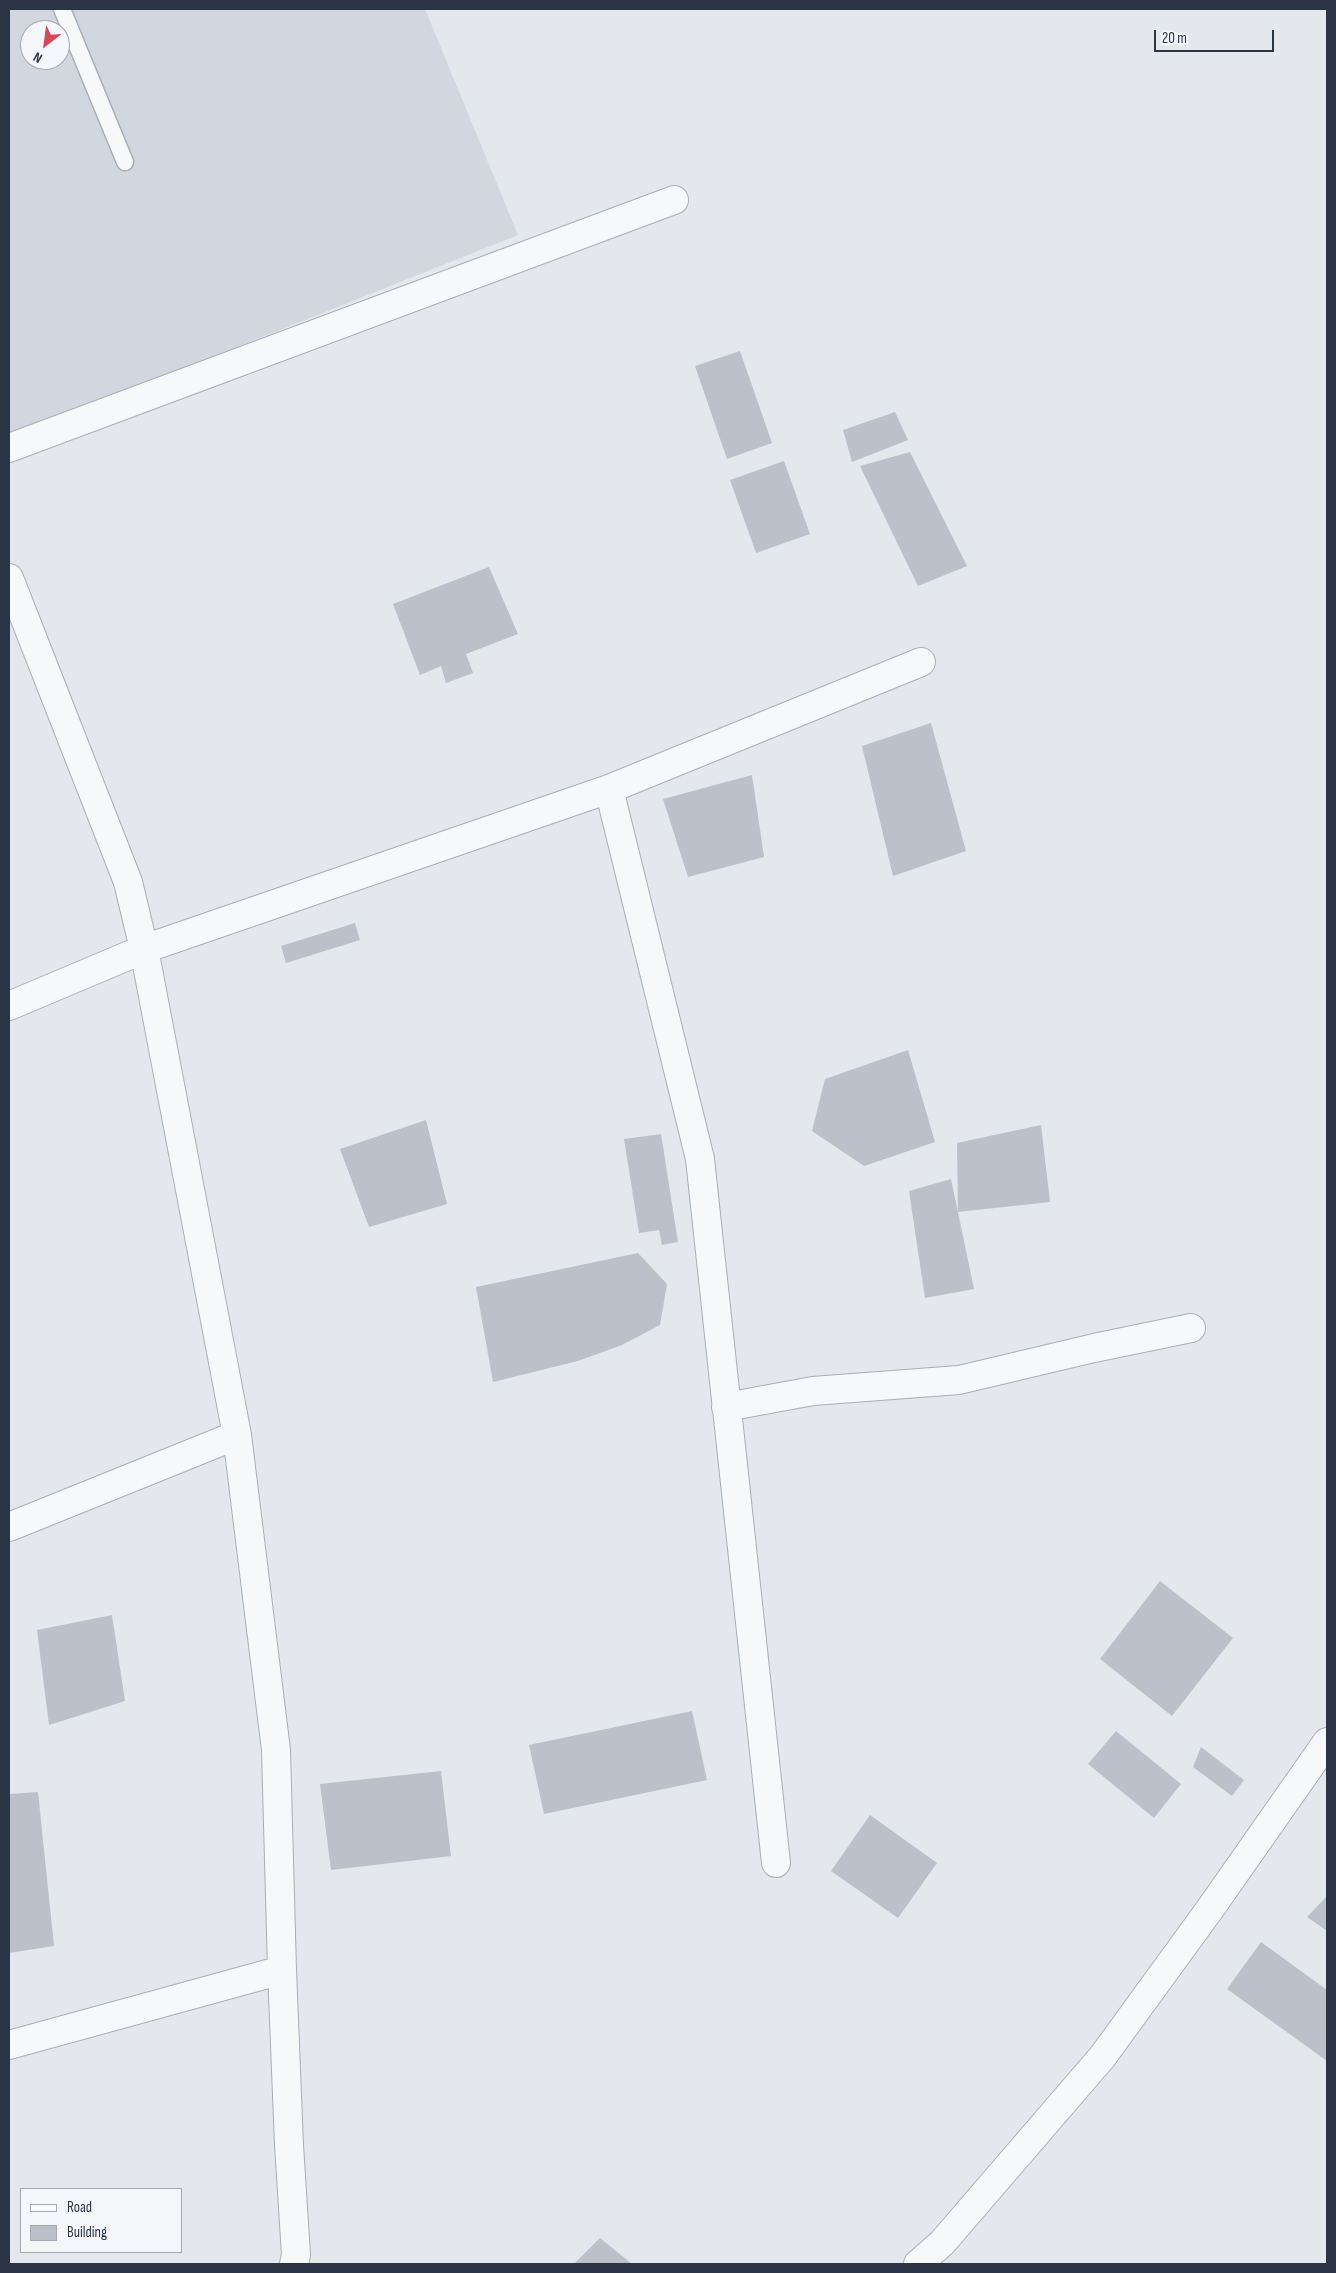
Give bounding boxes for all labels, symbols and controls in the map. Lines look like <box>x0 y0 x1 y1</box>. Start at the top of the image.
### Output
north arrow <box>20 20 70 70</box>
scale bar <box>1156 20 1276 52</box>
text: 20 m <box>1162 29 1187 48</box>
text: N <box>30 48 45 67</box>
legend <box>20 2188 182 2253</box>
text: Road <box>67 2198 92 2217</box>
text: Building <box>67 2223 107 2242</box>

